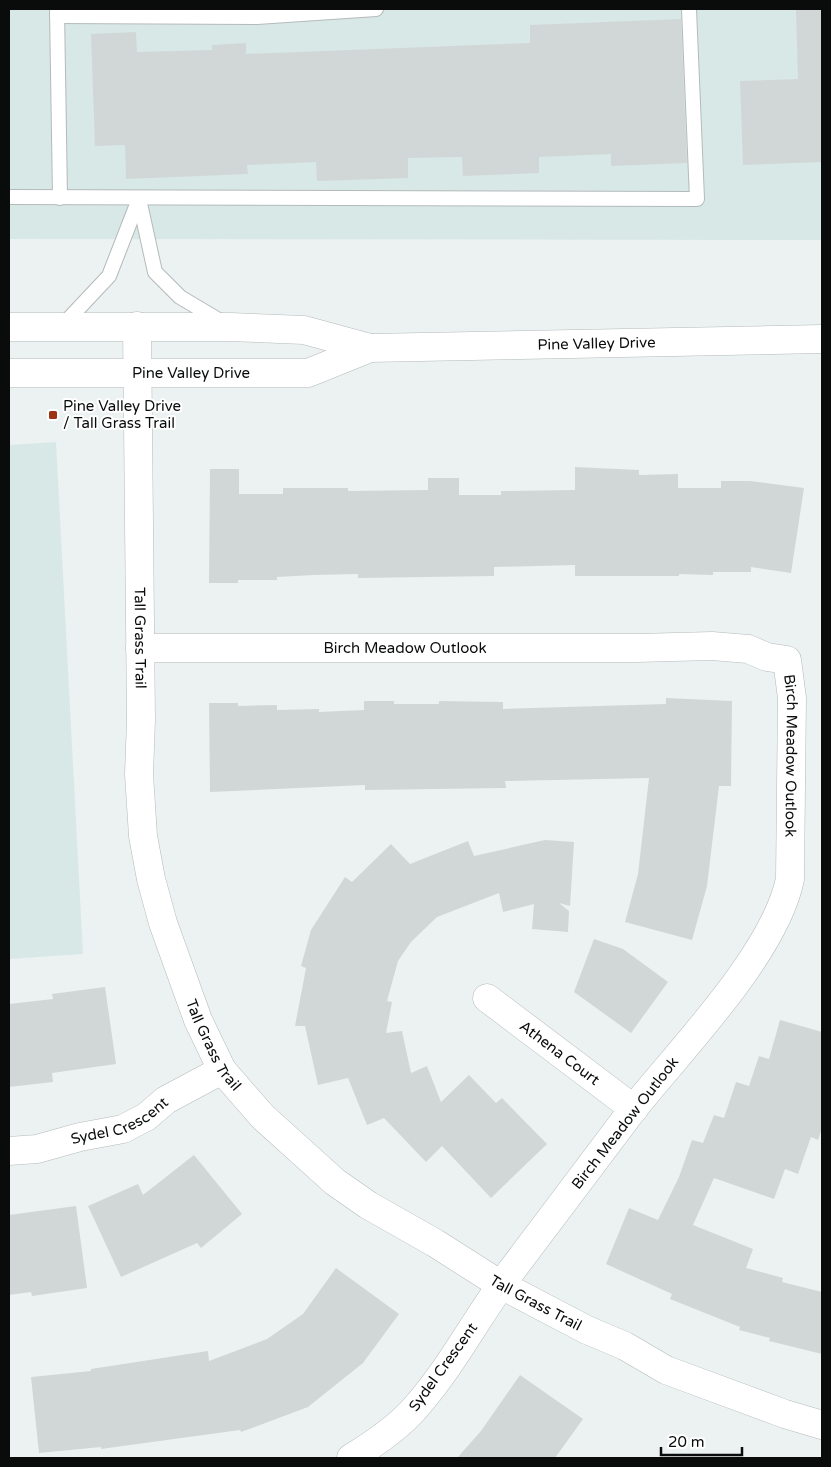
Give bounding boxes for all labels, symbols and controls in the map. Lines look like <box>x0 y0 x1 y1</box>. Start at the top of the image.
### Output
street label: Pine Valley Drive <box>537 333 656 354</box>
street label: Pine Valley Drive <box>132 364 250 382</box>
place label: Pine Valley Drive / Tall Grass Trail <box>63 397 181 432</box>
marker: Pine Valley Drive / Tall Grass Trail <box>47 409 59 421</box>
street label: Tall Grass Trail <box>131 587 150 689</box>
street label: Birch Meadow Outlook <box>323 639 487 657</box>
street label: Birch Meadow Outlook <box>780 673 801 837</box>
street label: Tall Grass Trail <box>182 997 245 1095</box>
street label: Athena Court <box>516 1017 603 1089</box>
street label: Birch Meadow Outlook <box>568 1053 682 1193</box>
street label: Sydel Crescent <box>69 1093 172 1148</box>
street label: Tall Grass Trail <box>486 1271 585 1335</box>
street label: Sydel Crescent <box>405 1319 481 1415</box>
scale bar <box>661 1424 742 1456</box>
text: 20 m <box>668 1433 705 1451</box>

